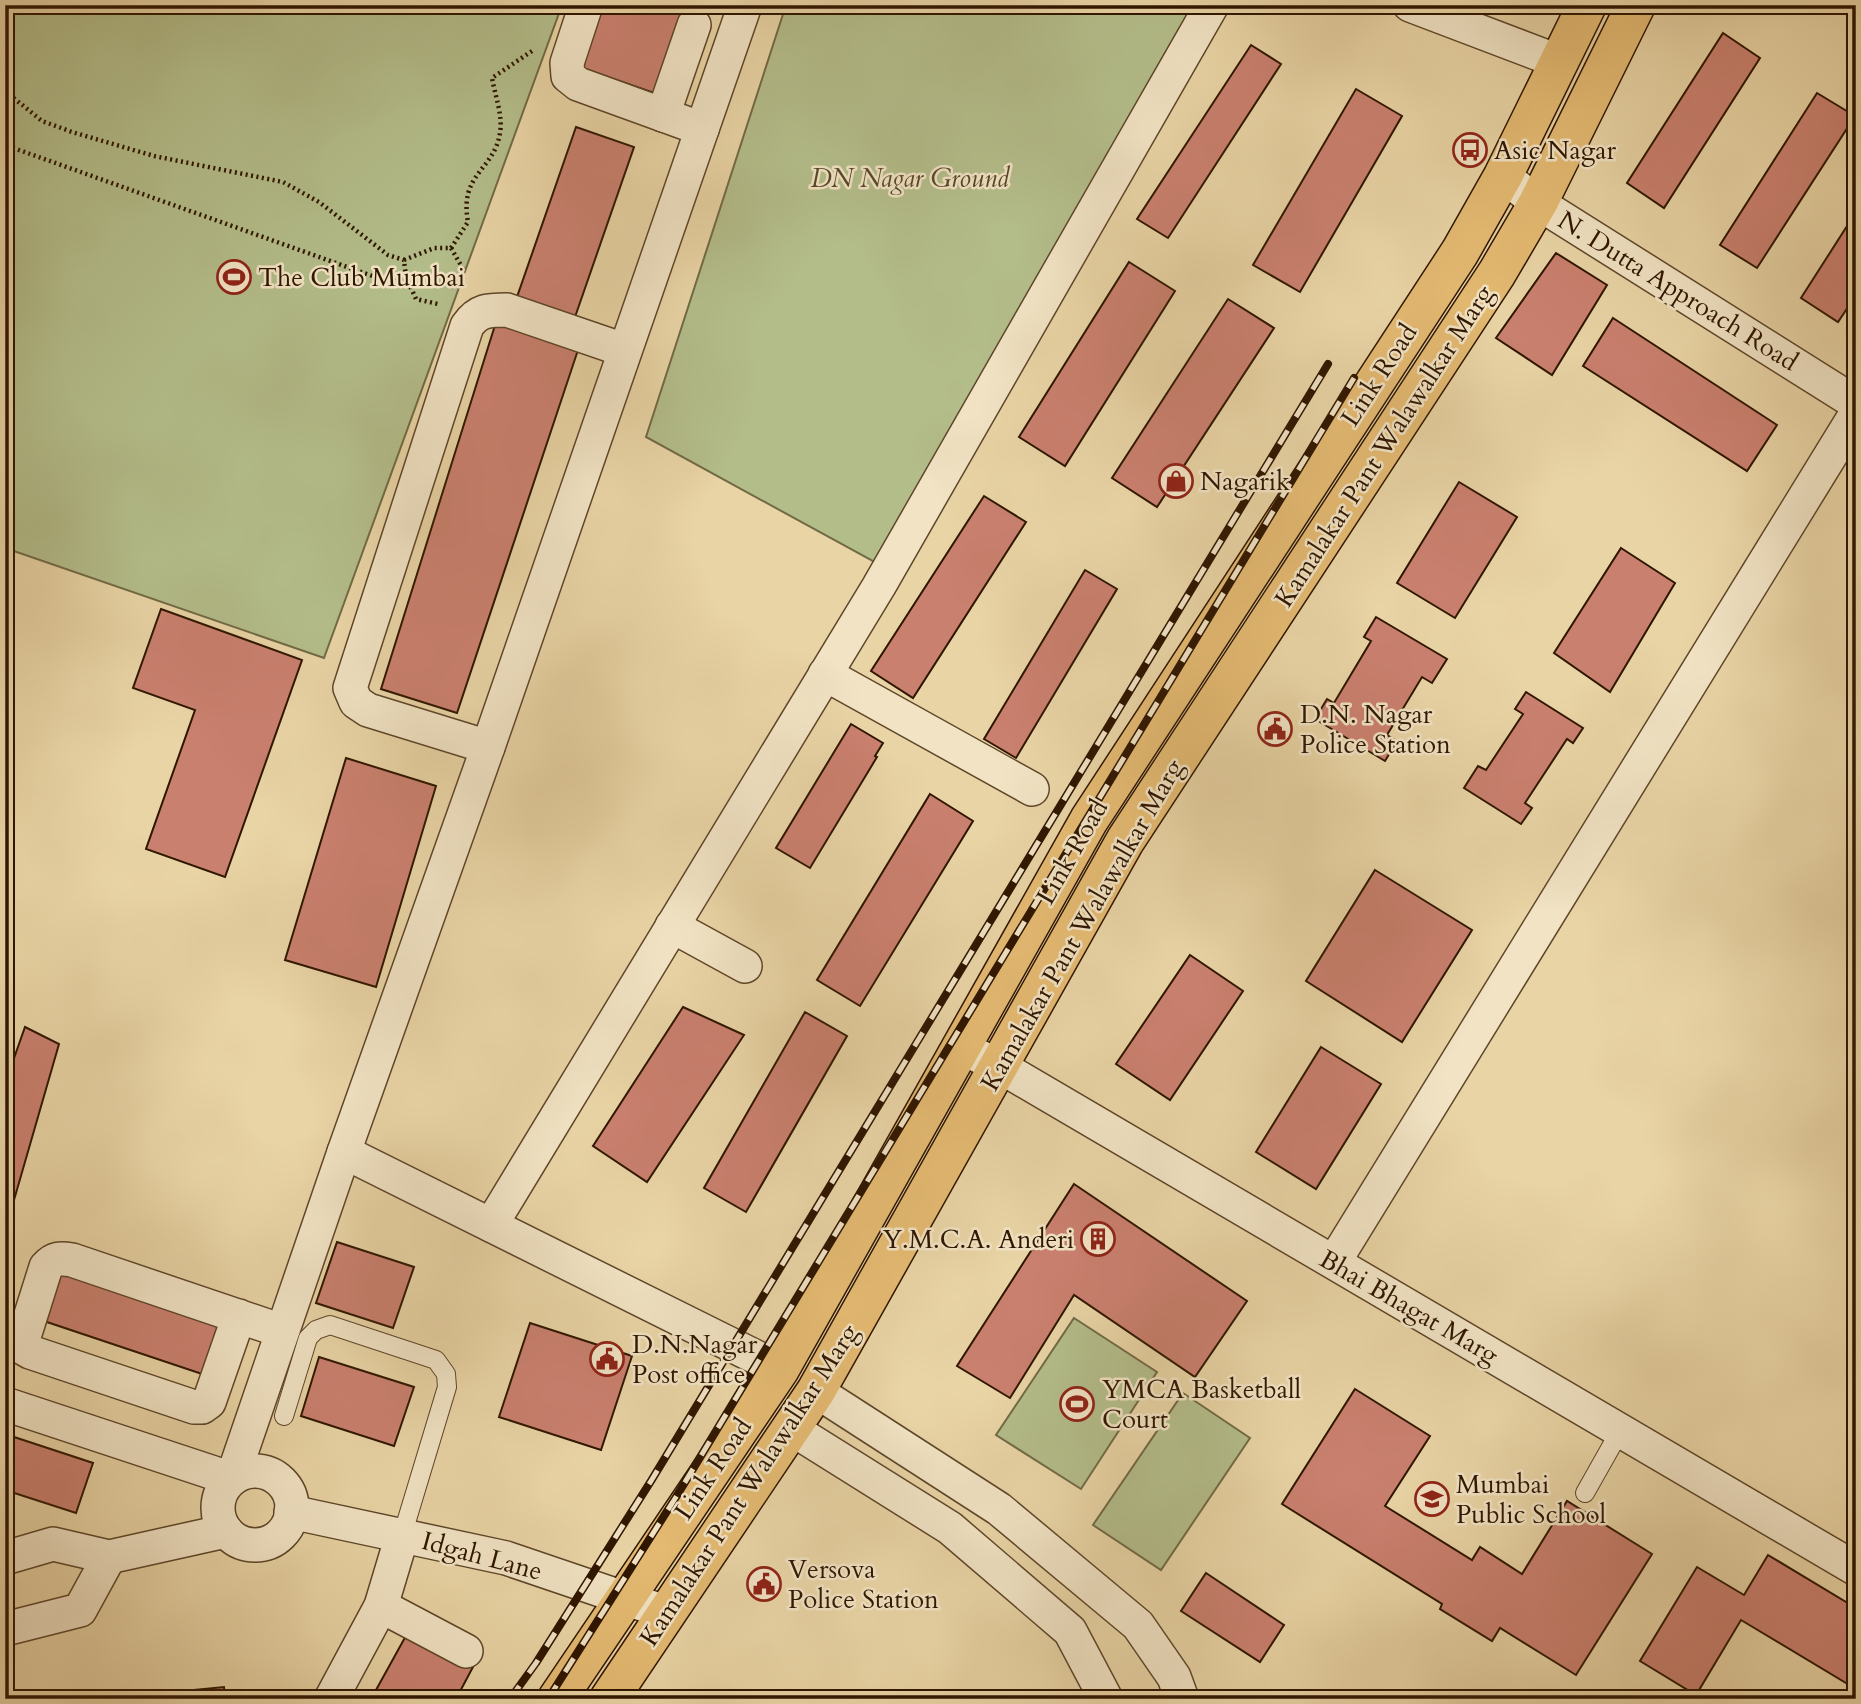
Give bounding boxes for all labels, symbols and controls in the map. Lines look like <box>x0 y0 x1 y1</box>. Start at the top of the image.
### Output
bus stop icon: Asic Nagar <box>1451 131 1489 169</box>
place label: Asic Nagar <box>1494 133 1617 168</box>
park label: DN Nagar Ground <box>811 161 1011 196</box>
street label: N. Dutta Approach Road <box>1551 203 1805 379</box>
sports icon: The Club Mumbai <box>215 258 253 296</box>
place label: The Club Mumbai <box>258 260 465 295</box>
street label: Kamalakar Pant Walawalkar Marg <box>1266 278 1502 614</box>
street label: Link Road <box>1333 317 1425 433</box>
shop icon: Nagarik <box>1157 462 1195 500</box>
place label: Nagarik <box>1200 464 1290 499</box>
place label: D.N. Nagar Police Station <box>1300 697 1451 762</box>
public building icon: D.N. Nagar Police Station <box>1256 710 1294 748</box>
street label: Kamalakar Pant Walawalkar Marg <box>972 752 1192 1097</box>
street label: Link Road <box>1028 793 1116 911</box>
building icon: Y.M.C.A. Anderi <box>1079 1220 1117 1258</box>
place label: Y.M.C.A. Anderi <box>883 1222 1074 1257</box>
street label: Bhai Bhagat Marg <box>1313 1241 1505 1373</box>
street label: Kamalakar Pant Walawalkar Marg <box>631 1317 867 1653</box>
place label: D.N.Nagar Post office <box>632 1327 758 1392</box>
public building icon: D.N.Nagar Post office <box>588 1340 626 1378</box>
place label: YMCA Basketball Court <box>1102 1372 1302 1437</box>
sports icon: YMCA Basketball Court <box>1058 1385 1096 1423</box>
street label: Link Road <box>666 1411 760 1527</box>
place label: Mumbai Public School <box>1456 1467 1607 1532</box>
school or university icon: Mumbai Public School <box>1413 1480 1451 1518</box>
street label: Idgah Lane <box>418 1523 546 1589</box>
place label: Versova Police Station <box>788 1552 939 1617</box>
public building icon: Versova Police Station <box>745 1565 783 1603</box>

